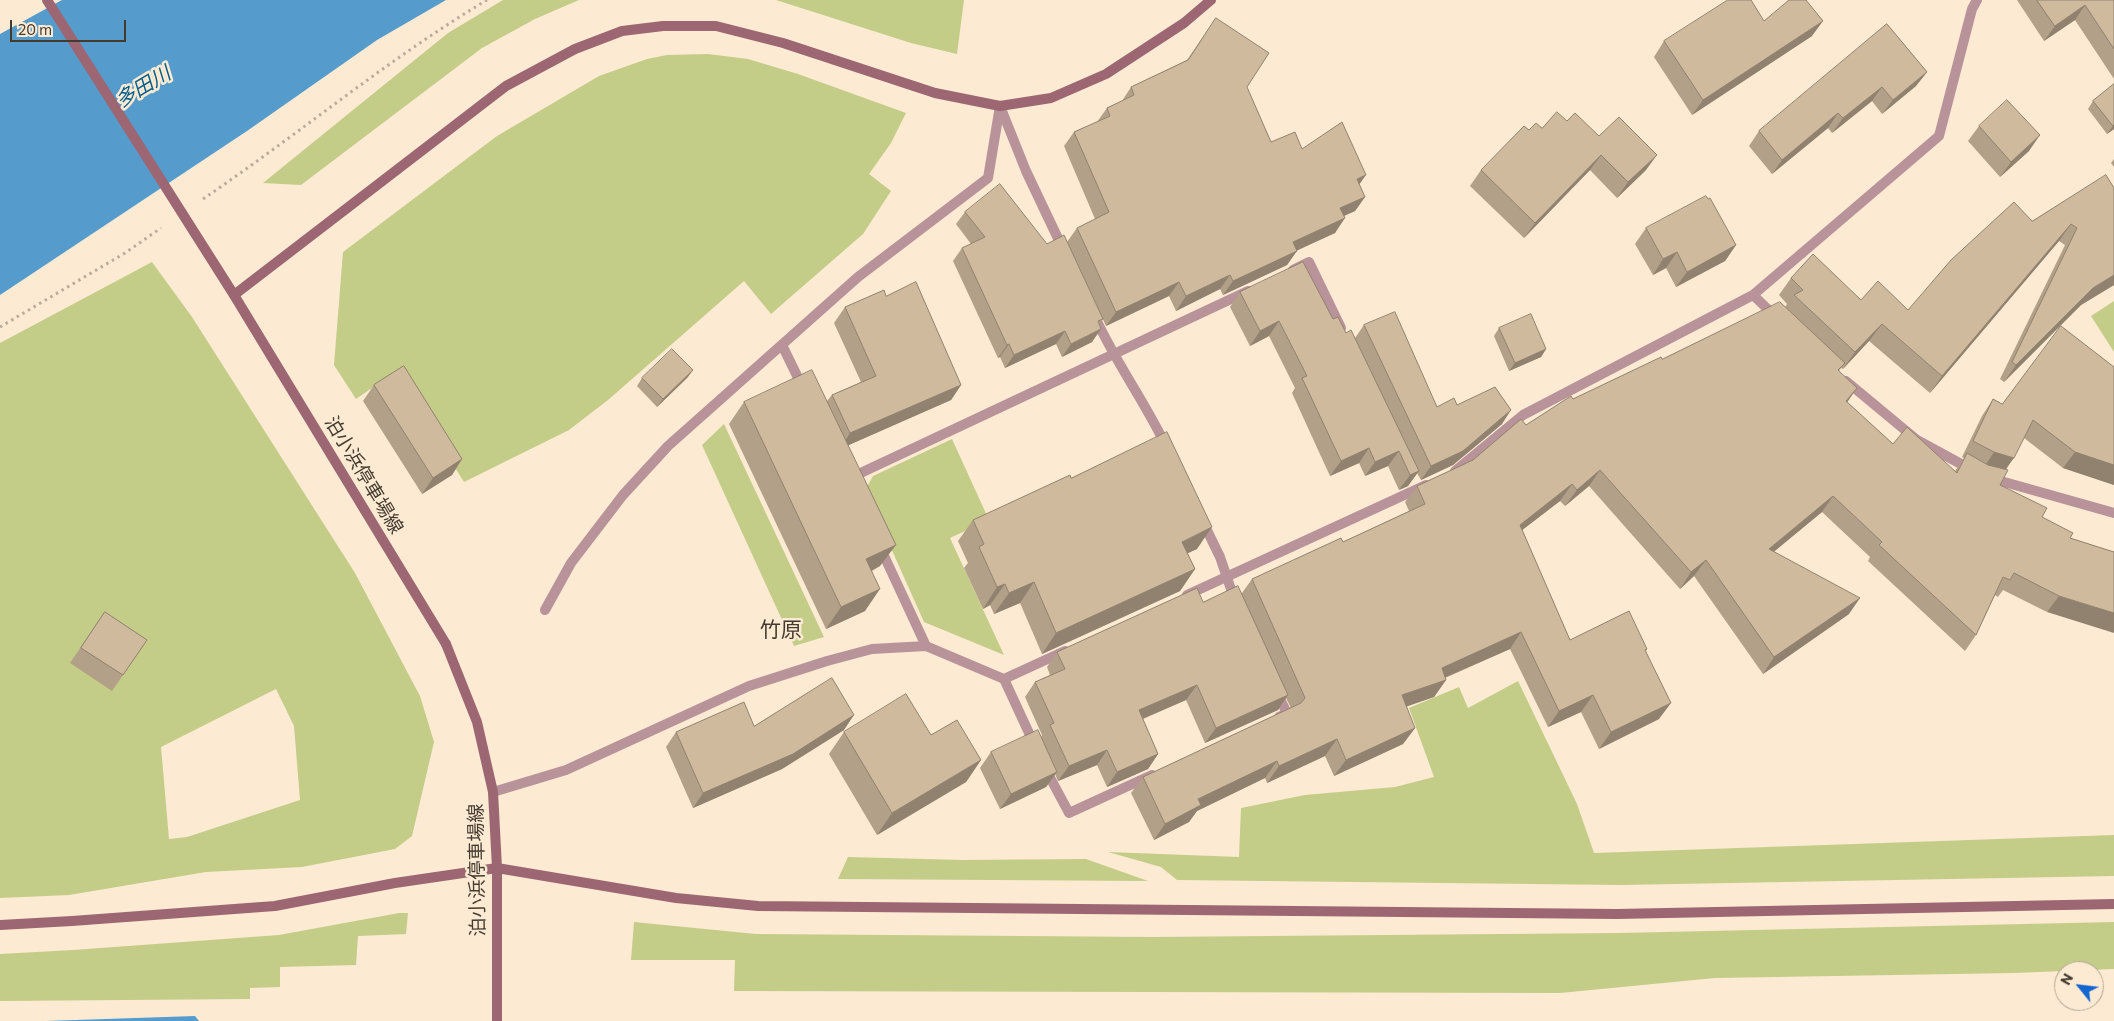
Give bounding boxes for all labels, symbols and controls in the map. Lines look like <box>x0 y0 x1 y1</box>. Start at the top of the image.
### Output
scale bar <box>12 10 129 42</box>
text: 20 m <box>18 20 52 38</box>
water label: 多田川 <box>111 61 175 113</box>
street label: 泊小浜停車場線 <box>320 412 408 538</box>
district label: 竹原 <box>760 617 802 643</box>
street label: 泊小浜停車場線 <box>464 803 490 937</box>
north arrow <box>2054 961 2104 1011</box>
text: N <box>2056 970 2076 988</box>

